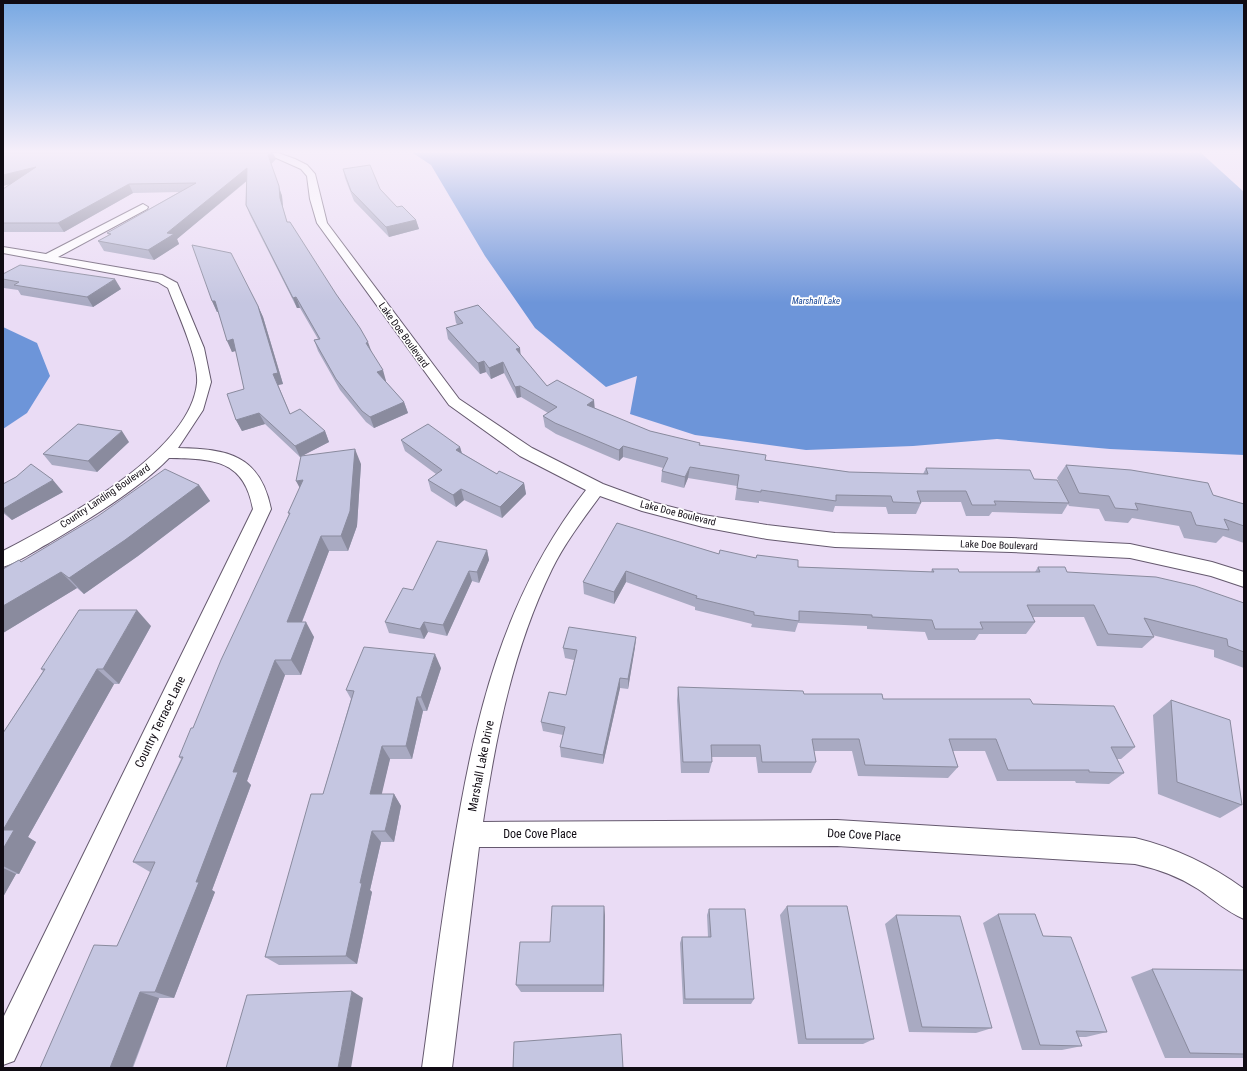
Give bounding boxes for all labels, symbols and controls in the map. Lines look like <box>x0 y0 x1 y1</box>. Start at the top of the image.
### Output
water label: Marshall Lake <box>792 296 840 306</box>
street label: Lake Doe Boulevard <box>377 300 431 370</box>
street label: Country Landing Boulevard <box>58 462 152 530</box>
street label: Lake Doe Boulevard <box>639 498 717 528</box>
street label: Lake Doe Boulevard <box>960 538 1038 552</box>
street label: Country Terrace Lane <box>132 674 188 770</box>
street label: Marshall Lake Drive <box>465 719 497 813</box>
street label: Doe Cove Place <box>827 826 902 844</box>
street label: Doe Cove Place <box>503 827 577 841</box>

